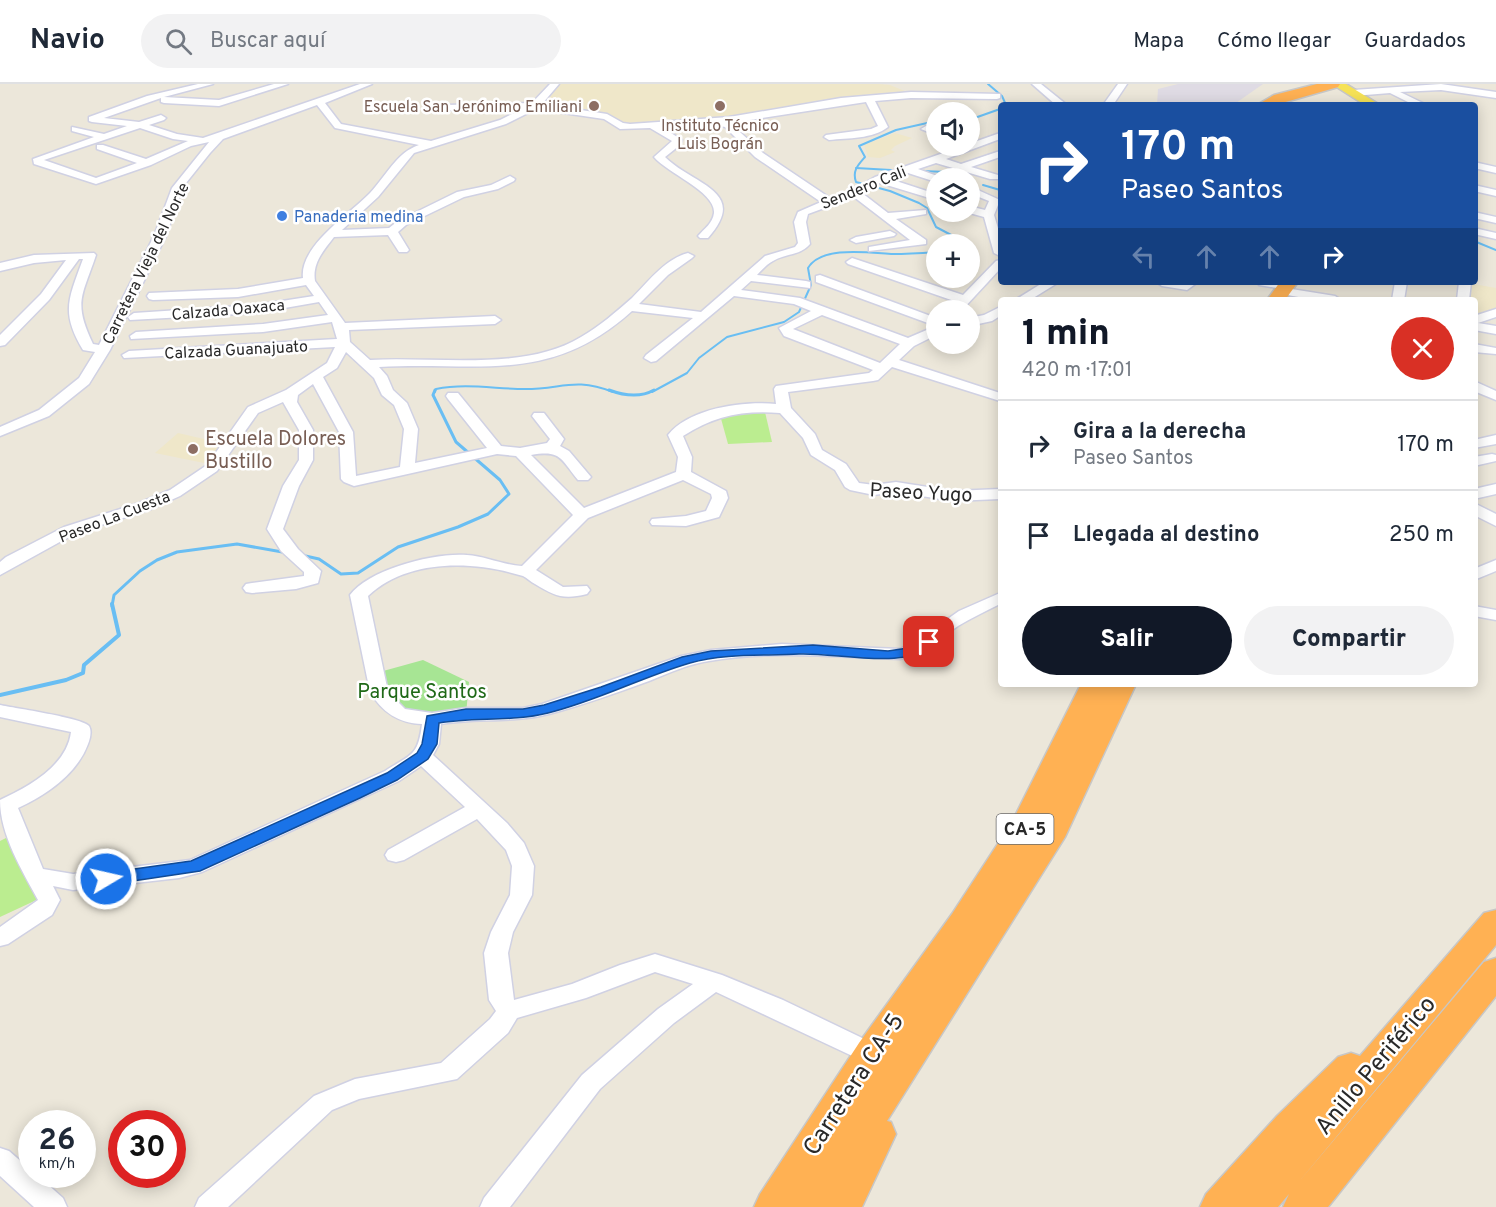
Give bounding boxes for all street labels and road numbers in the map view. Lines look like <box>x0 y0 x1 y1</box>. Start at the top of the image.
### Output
street label: Sendero Cali <box>818 163 910 215</box>
street label: Carretera Vieja del Norte <box>99 180 195 348</box>
street label: Calzada Oaxaca <box>171 296 286 326</box>
street label: Calzada Guanajuato <box>164 337 308 365</box>
street label: Paseo Yugo <box>869 478 973 510</box>
street label: Paseo La Cuesta <box>56 487 173 548</box>
road number: CA-5 <box>996 814 1054 844</box>
street label: Anillo Periférico <box>1310 991 1443 1142</box>
street label: Carretera CA-5 <box>798 1008 912 1162</box>

